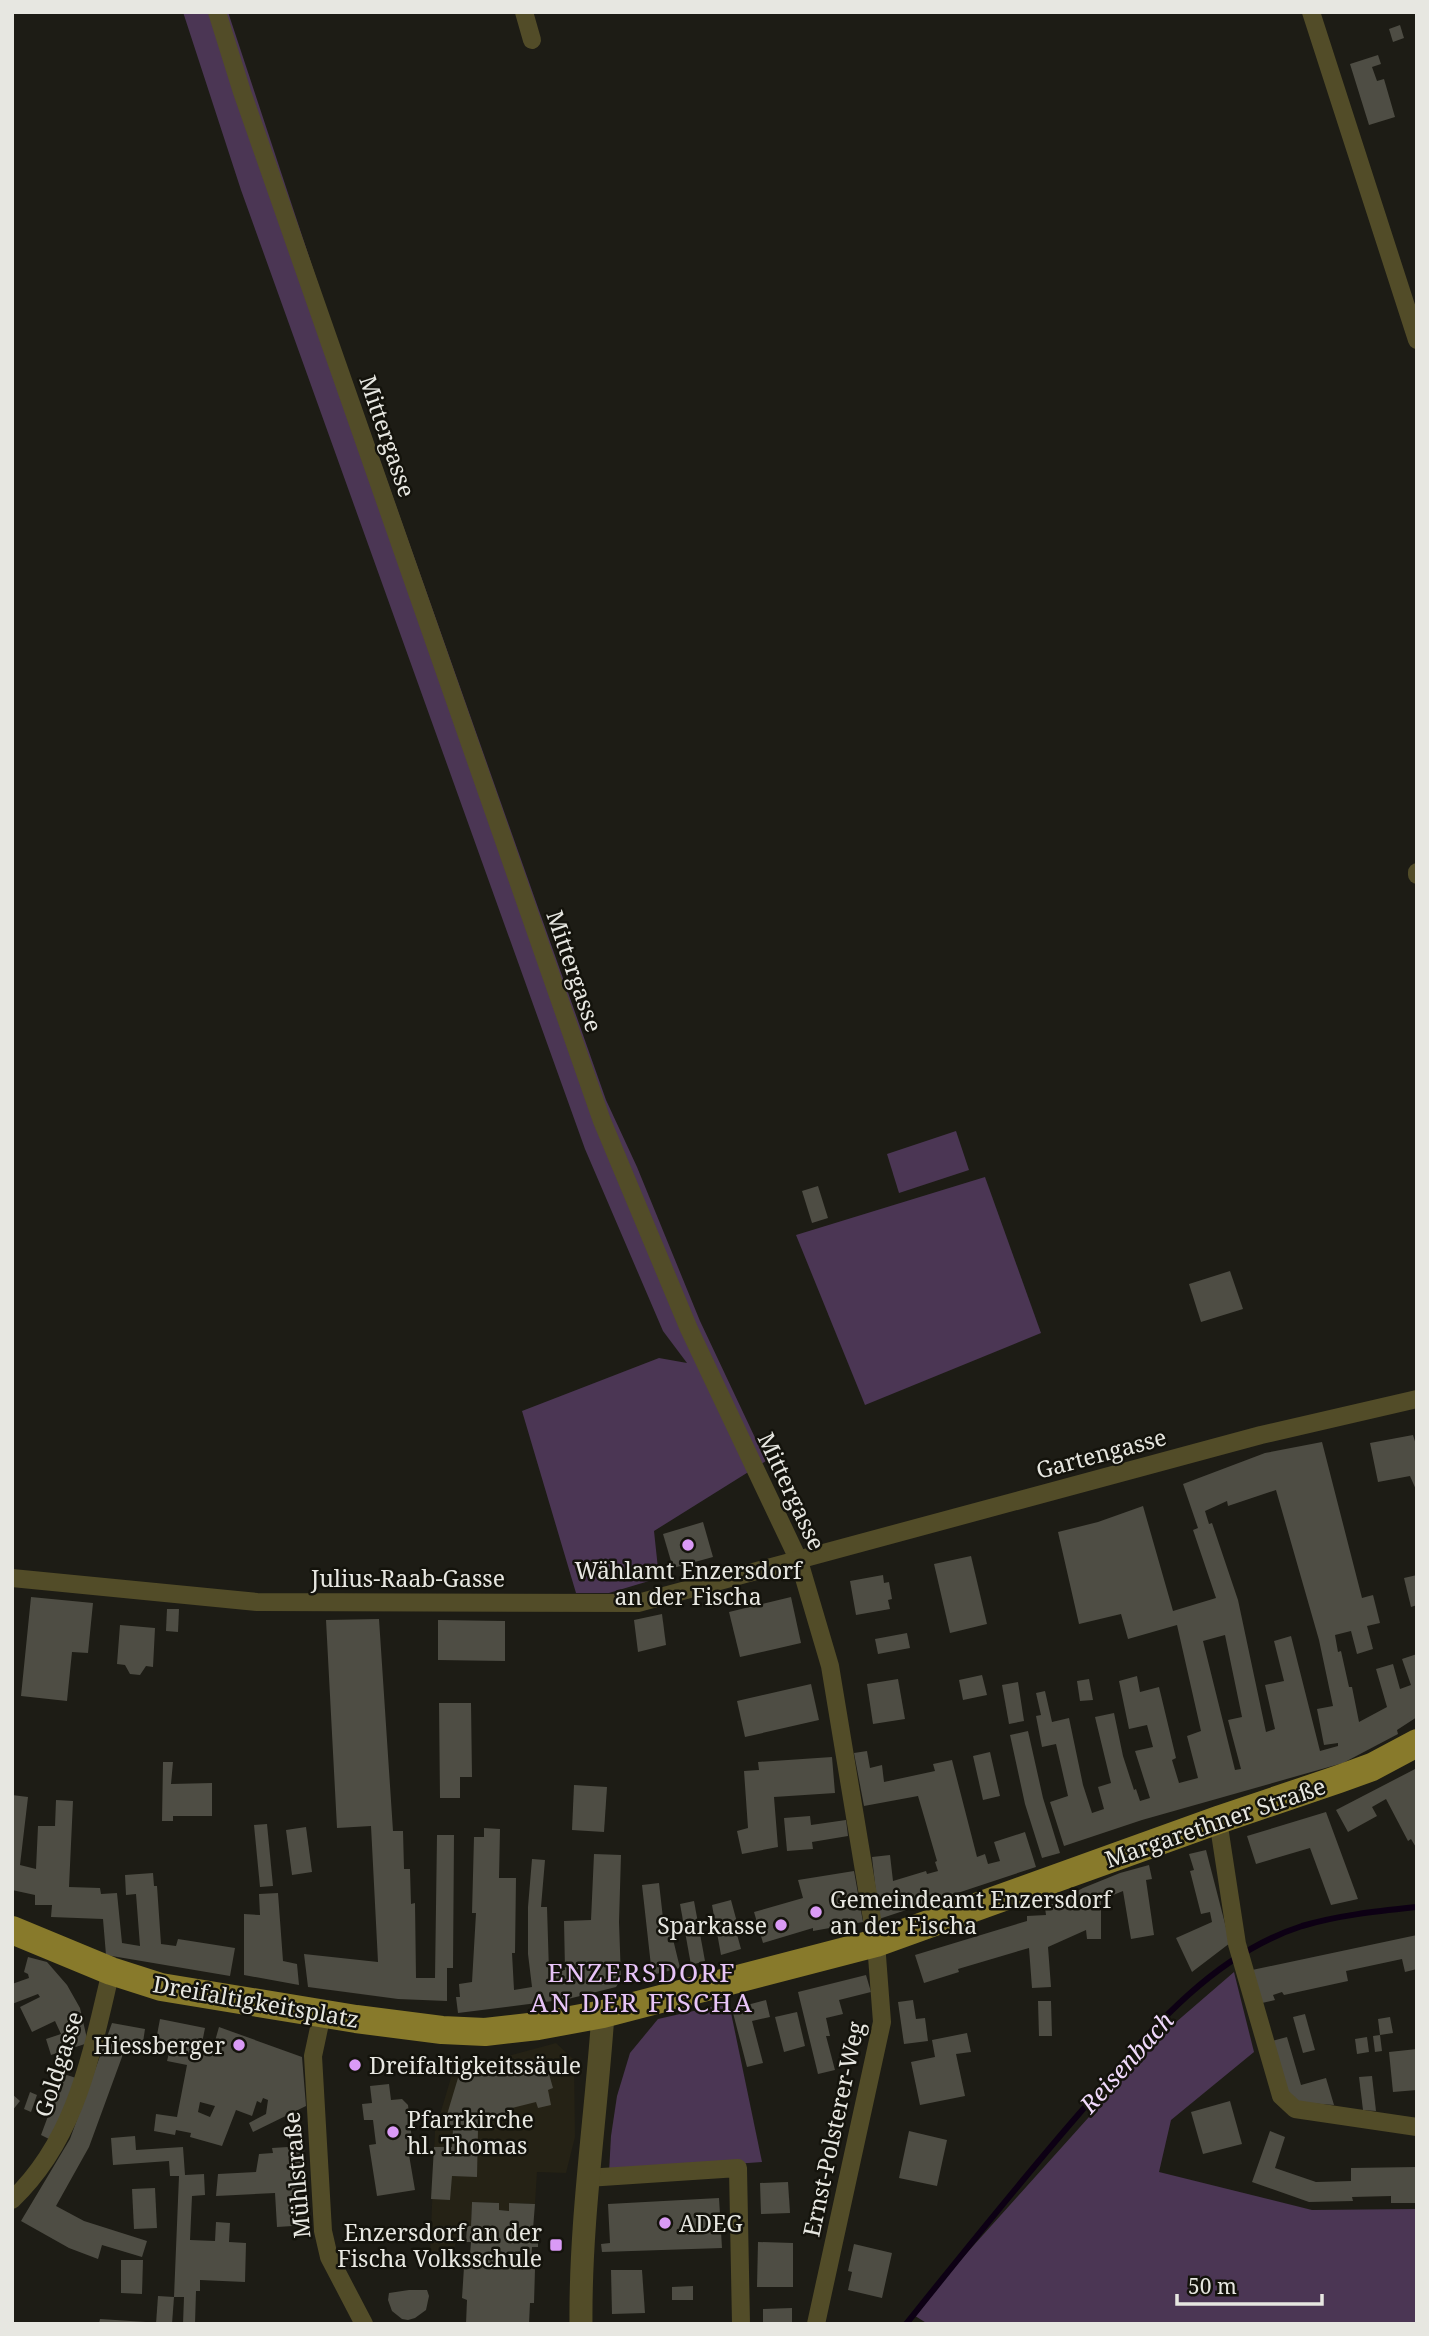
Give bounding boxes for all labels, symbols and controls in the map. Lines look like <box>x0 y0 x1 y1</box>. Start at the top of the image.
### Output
street label: Mittergasse <box>352 371 424 501</box>
street label: Mittergasse <box>539 906 611 1036</box>
street label: Gartengasse <box>1032 1420 1170 1486</box>
street label: Mittergasse <box>751 1427 833 1555</box>
marker: Wählamt Enzersdorf an der Fischa <box>680 1537 696 1553</box>
place label: Wählamt Enzersdorf an der Fischa <box>574 1554 804 1612</box>
street label: Julius-Raab-Gasse <box>310 1562 505 1594</box>
street label: Margarethner Straße <box>1100 1769 1330 1875</box>
place label: Gemeindeamt Enzersdorf an der Fischa <box>830 1883 1114 1941</box>
marker: Gemeindeamt Enzersdorf an der Fischa <box>808 1904 824 1920</box>
place label: Sparkasse <box>657 1909 767 1941</box>
marker: Sparkasse <box>773 1917 789 1933</box>
district label: ENZERSDORF AN DER FISCHA <box>530 1954 754 2020</box>
street label: Dreifaltigkeitsplatz <box>150 1967 362 2035</box>
water label: Reisenbach <box>1071 2004 1180 2121</box>
street label: Goldgasse <box>26 2007 90 2121</box>
street label: Ernst-Polsterer-Weg <box>795 2018 872 2240</box>
place label: Hiessberger <box>94 2029 225 2061</box>
marker: Hiessberger <box>231 2037 247 2053</box>
place label: Dreifaltigkeitssäule <box>369 2049 581 2081</box>
marker: Dreifaltigkeitssäule <box>347 2057 363 2073</box>
place label: Pfarrkirche hl. Thomas <box>407 2103 534 2161</box>
street label: Mühlstraße <box>275 2110 317 2240</box>
marker: Pfarrkirche hl. Thomas <box>385 2124 401 2140</box>
place label: ADEG <box>679 2207 743 2239</box>
marker: ADEG <box>657 2215 673 2231</box>
place label: Enzersdorf an der Fischa Volksschule <box>337 2216 542 2274</box>
marker: Enzersdorf an der Fischa Volksschule <box>548 2237 564 2253</box>
scale bar <box>1177 2262 1322 2306</box>
text: 50 m <box>1188 2272 1237 2300</box>

